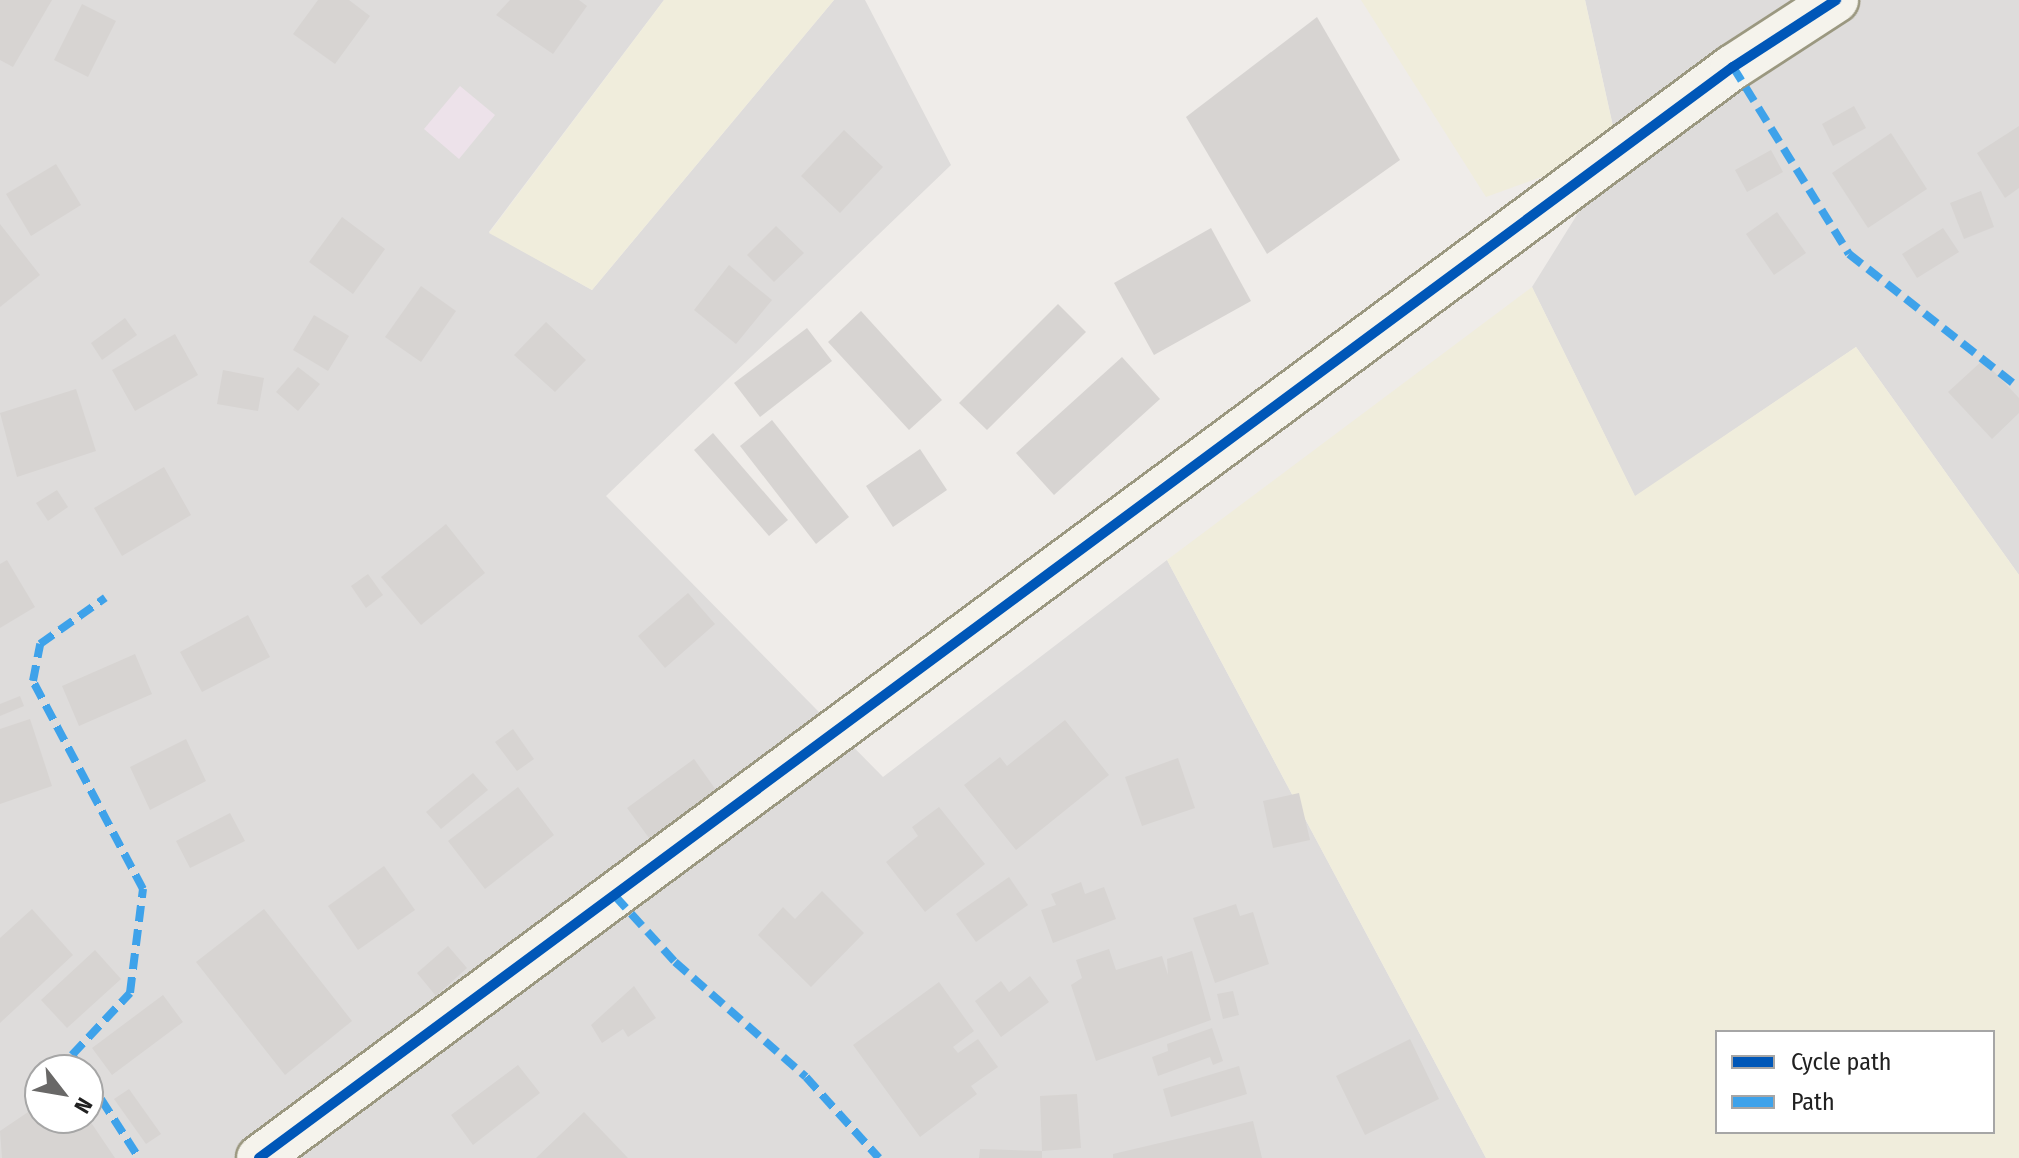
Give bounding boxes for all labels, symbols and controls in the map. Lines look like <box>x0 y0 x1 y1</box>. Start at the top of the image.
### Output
legend <box>1715 1030 1995 1134</box>
text: Cycle path <box>1791 1048 1891 1076</box>
north arrow <box>24 1054 104 1134</box>
text: Path <box>1791 1088 1835 1116</box>
text: N <box>68 1093 98 1118</box>

